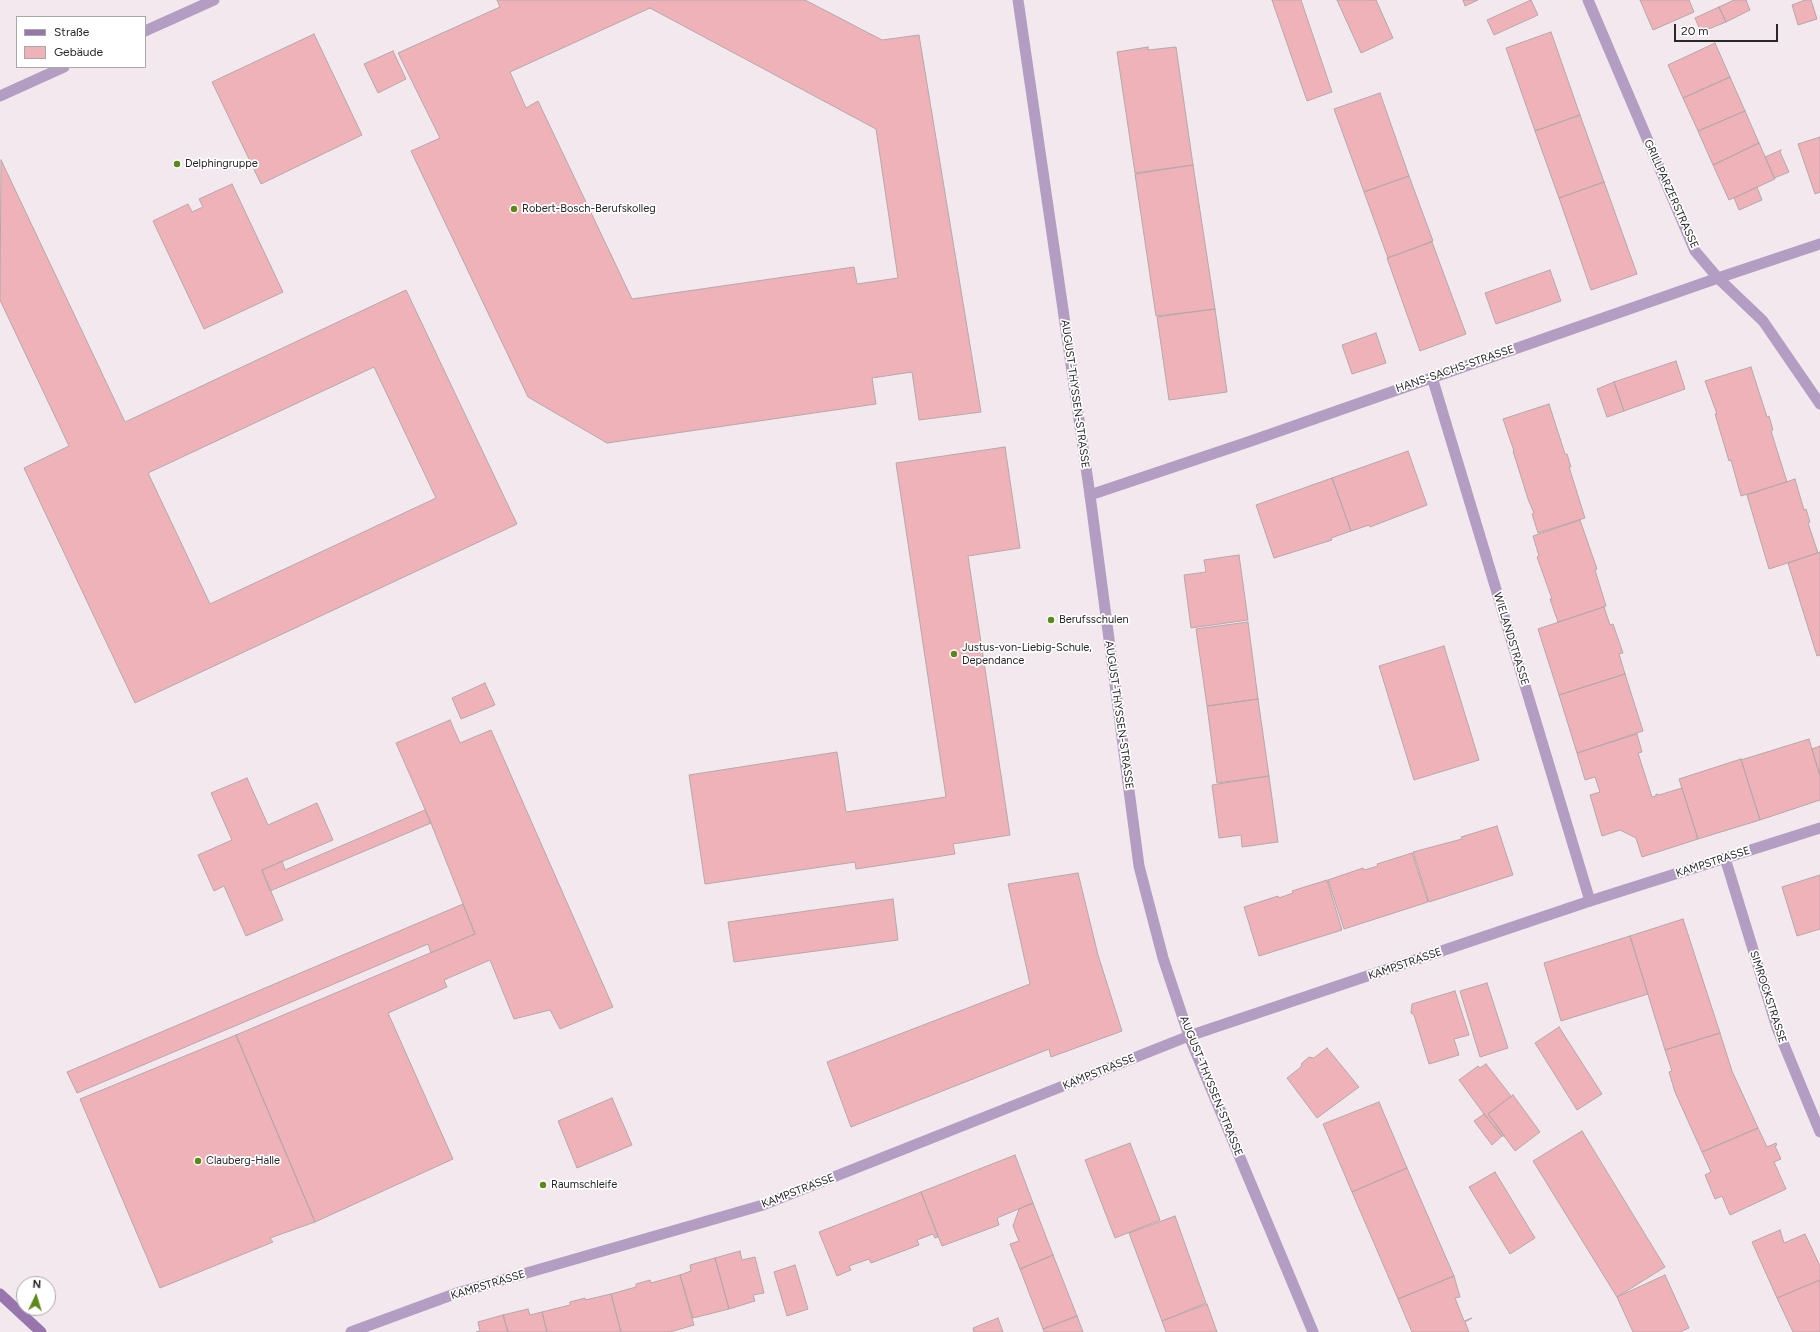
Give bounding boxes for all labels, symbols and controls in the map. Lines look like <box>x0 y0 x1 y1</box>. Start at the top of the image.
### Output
legend <box>16 16 146 68</box>
scale bar <box>1676 16 1780 42</box>
text: 20 m <box>1681 24 1709 38</box>
text: Straße <box>54 25 89 39</box>
text: Gebäude <box>54 45 103 59</box>
street label: GRILLPARZERSTRASSE <box>1641 137 1701 251</box>
place label: Delphingruppe <box>185 157 258 171</box>
marker: Delphingruppe <box>172 159 182 169</box>
place label: Robert-Bosch-Berufskolleg <box>522 202 656 216</box>
marker: Robert-Bosch-Berufskolleg <box>509 204 519 214</box>
street label: AUGUST-THYSSEN-STRASSE <box>1058 319 1092 469</box>
street label: HANS-SACHS-STRASSE <box>1394 343 1516 395</box>
street label: WIELANDSTRASSE <box>1491 591 1531 687</box>
place label: Berufsschulen <box>1059 613 1129 627</box>
marker: Berufsschulen <box>1046 615 1056 625</box>
street label: AUGUST-THYSSEN-STRASSE <box>1102 640 1136 790</box>
place label: Justus-von-Liebig-Schule, Dependance <box>962 641 1092 667</box>
marker: Justus-von-Liebig-Schule, Dependance <box>949 649 959 659</box>
street label: KAMPSTRASSE <box>1674 844 1752 880</box>
street label: KAMPSTRASSE <box>1366 945 1444 983</box>
street label: SIMROCKSTRASSE <box>1747 949 1789 1045</box>
street label: AUGUST-THYSSEN-STRASSE <box>1177 1014 1245 1158</box>
street label: KAMPSTRASSE <box>1061 1051 1137 1093</box>
place label: Clauberg-Halle <box>206 1154 280 1168</box>
marker: Clauberg-Halle <box>193 1156 203 1166</box>
street label: KAMPSTRASSE <box>760 1171 836 1211</box>
place label: Raumschleife <box>551 1178 617 1192</box>
marker: Raumschleife <box>538 1180 548 1190</box>
street label: KAMPSTRASSE <box>449 1267 527 1303</box>
north arrow <box>16 1276 56 1316</box>
text: N <box>32 1278 41 1291</box>

